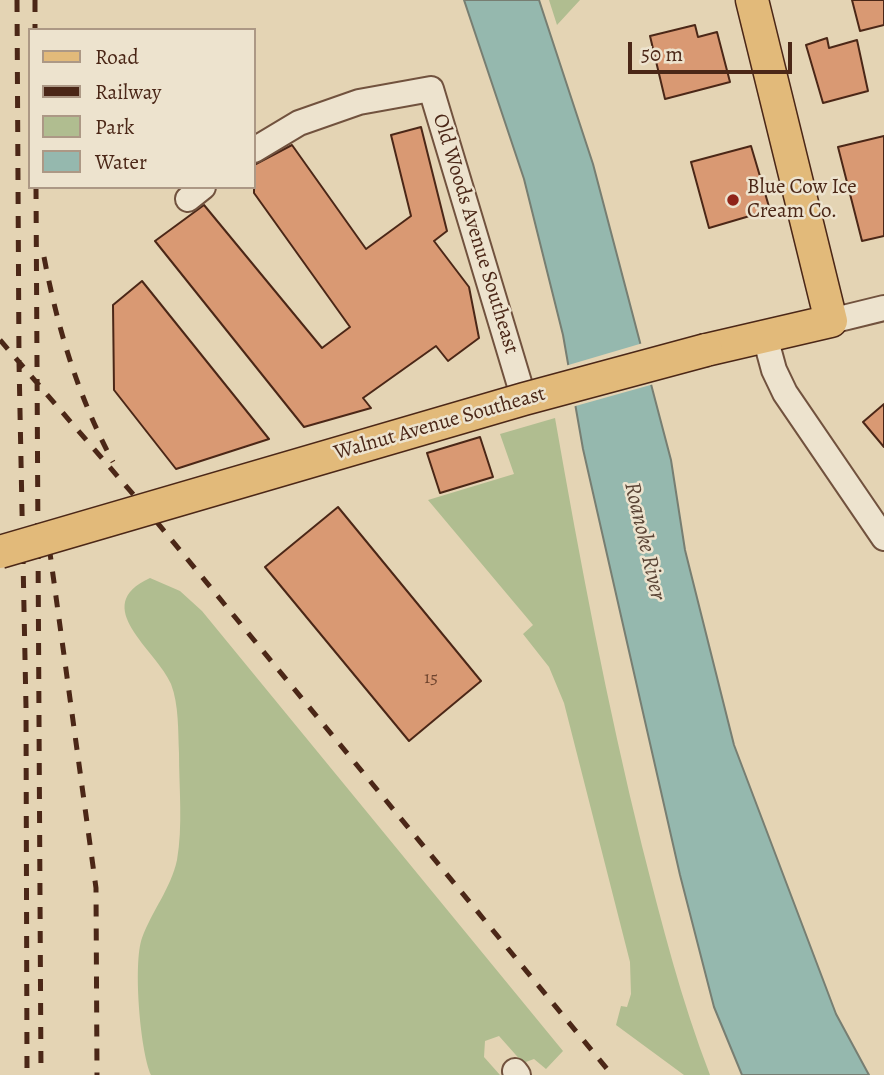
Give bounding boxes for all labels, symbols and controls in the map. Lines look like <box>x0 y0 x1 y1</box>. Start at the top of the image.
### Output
legend <box>28 28 256 189</box>
scale bar <box>632 28 796 72</box>
text: 50 m <box>641 40 683 68</box>
text: Road <box>95 43 139 71</box>
text: Railway <box>95 78 161 106</box>
street label: Old Woods Avenue Southeast <box>426 111 524 357</box>
text: Park <box>95 113 134 141</box>
text: Water <box>95 148 147 176</box>
place label: Blue Cow Ice Cream Co. <box>747 175 857 225</box>
marker: Blue Cow Ice Cream Co. <box>725 192 741 208</box>
street label: Walnut Avenue Southeast <box>331 382 549 466</box>
water label: Roanoke River <box>617 479 671 603</box>
house number: 15 <box>424 668 438 690</box>

